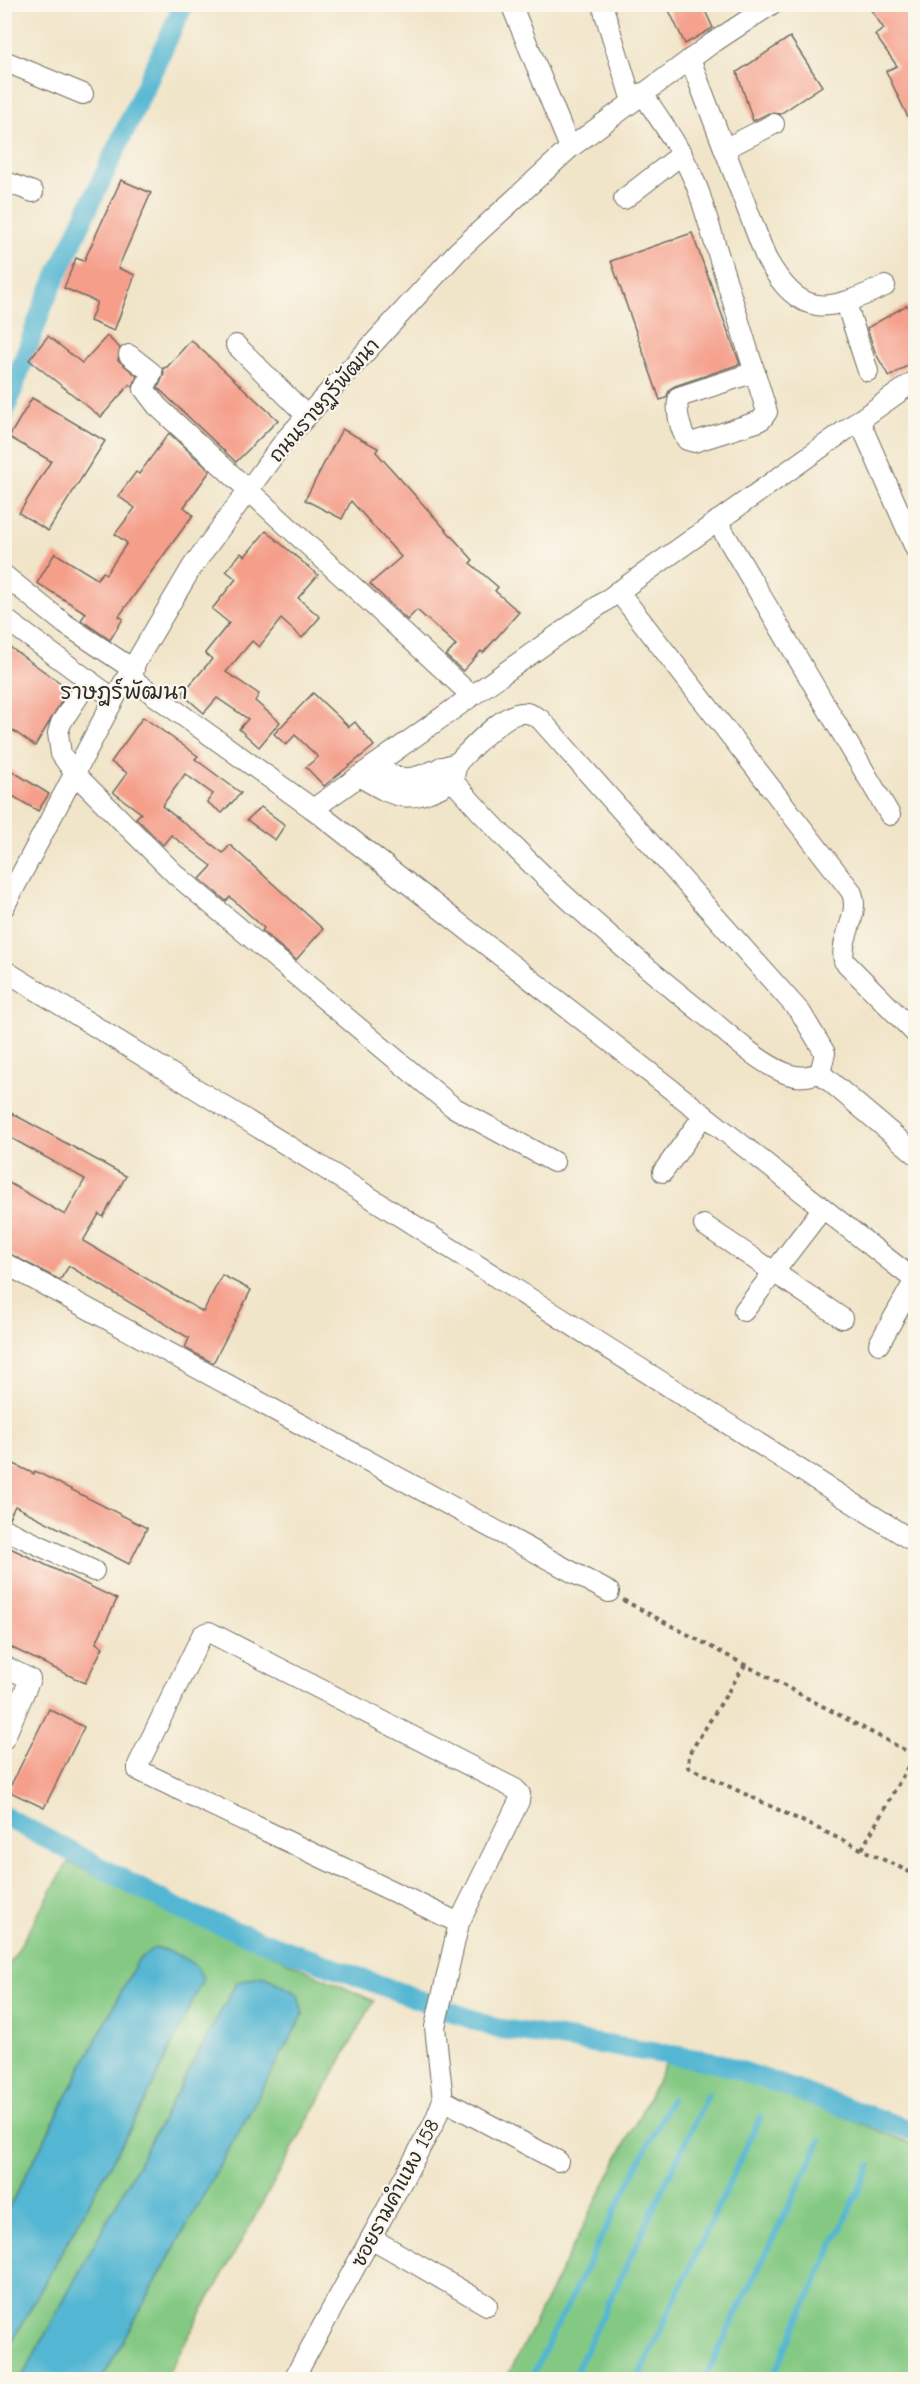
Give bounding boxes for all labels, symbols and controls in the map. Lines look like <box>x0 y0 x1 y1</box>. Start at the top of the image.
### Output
street label: ถนนราษฏร์พัฒนา <box>263 333 386 468</box>
district label: ราษฎร์พัฒนา <box>60 677 188 706</box>
street label: ซอยรามคำแหง 158 <box>345 2115 444 2271</box>

